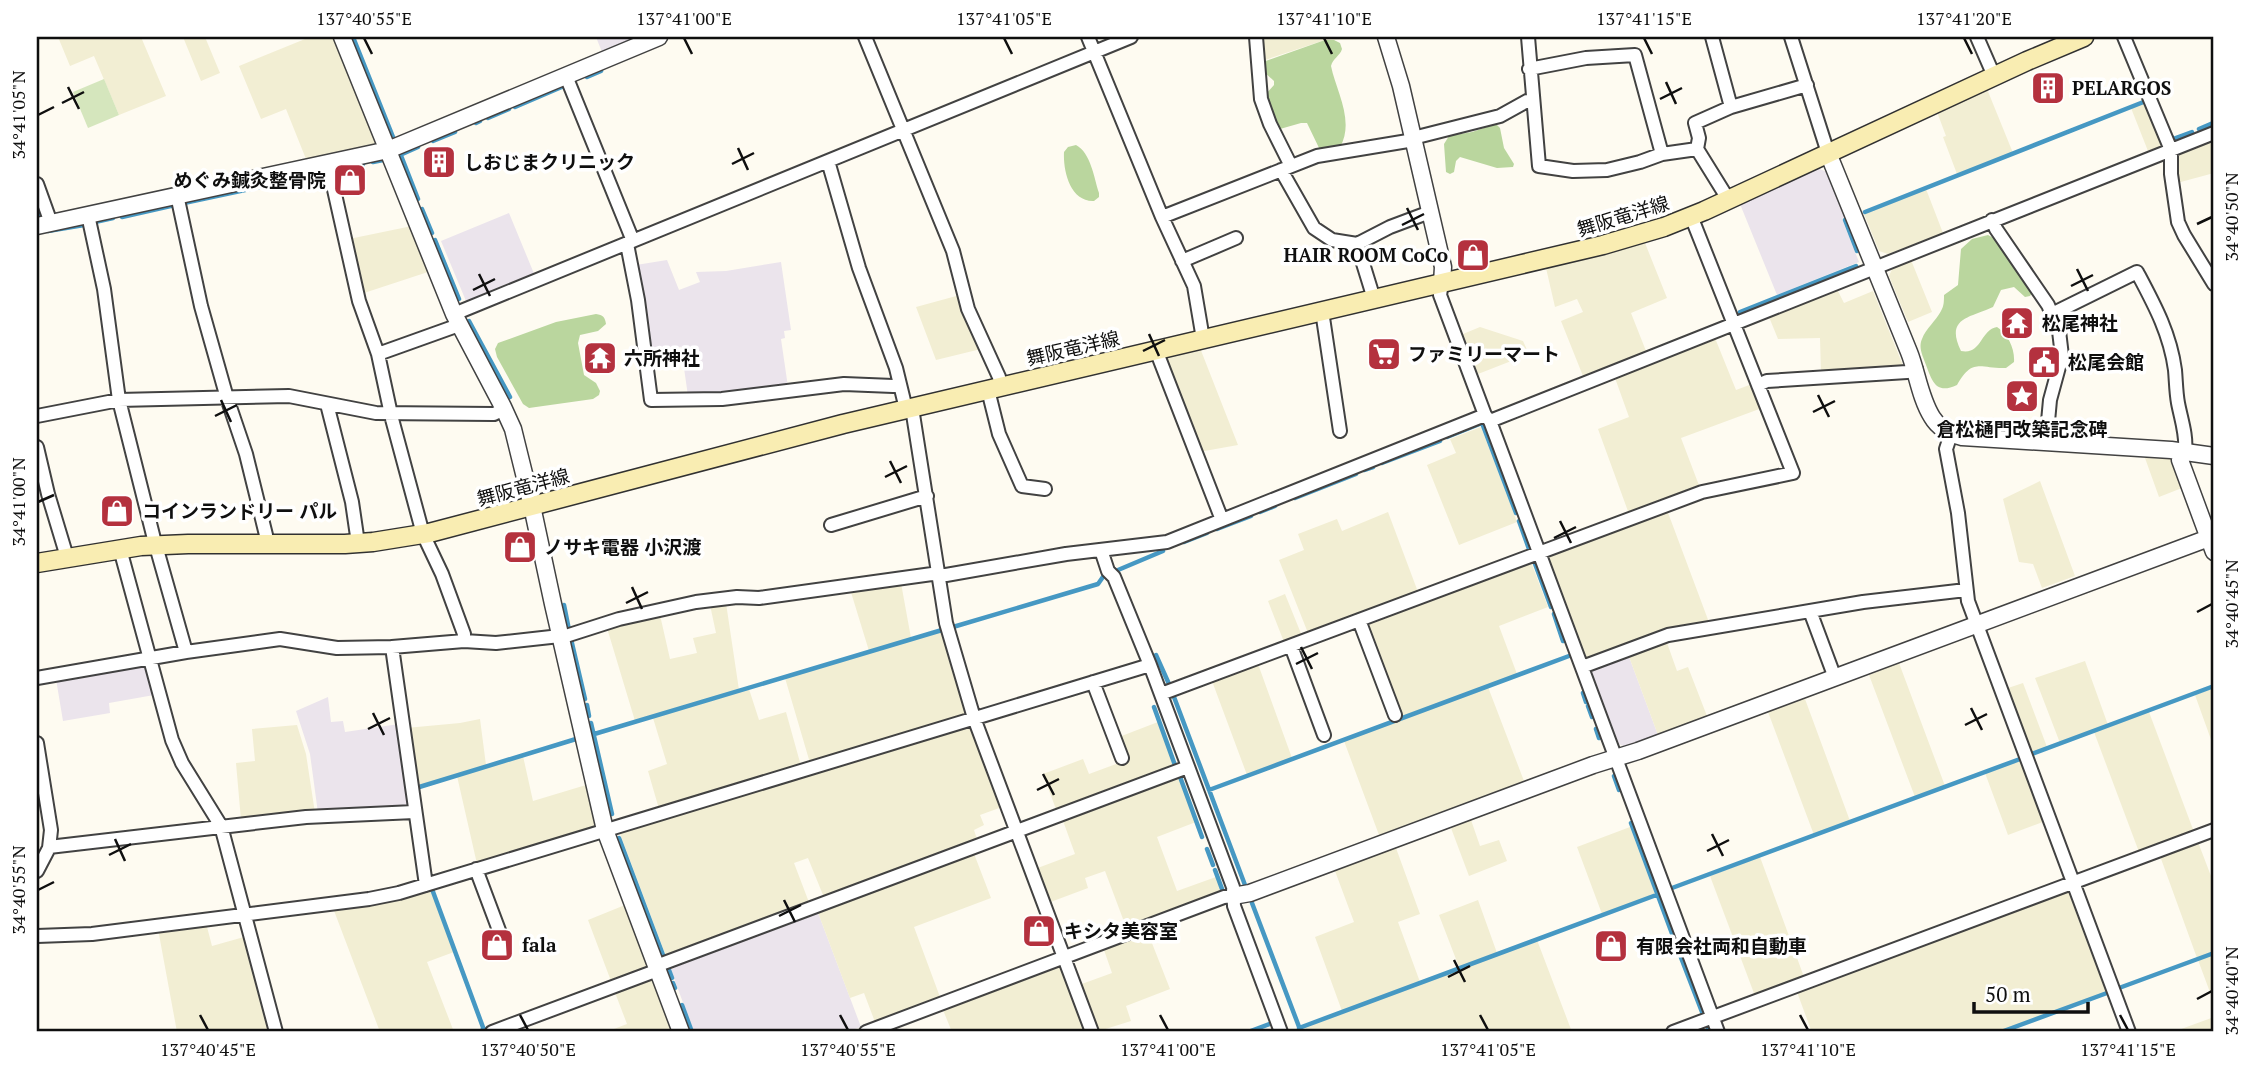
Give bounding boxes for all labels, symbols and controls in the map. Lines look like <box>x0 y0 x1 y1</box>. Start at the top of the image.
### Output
text: 137°40'55"E <box>316 6 412 30</box>
text: 137°41'00"E <box>636 6 732 30</box>
text: 137°41'05"E <box>956 6 1052 30</box>
text: 137°41'10"E <box>1276 6 1372 30</box>
text: 137°41'15"E <box>1596 6 1692 30</box>
text: 137°41'20"E <box>1916 6 2012 30</box>
building icon: PELARGOS <box>2029 69 2067 107</box>
text: 34°41'05"N <box>6 70 30 160</box>
place label: PELARGOS <box>2072 75 2171 100</box>
building icon: しおじまクリニック <box>420 143 458 181</box>
place label: しおじまクリニック <box>464 149 635 174</box>
shop icon: めぐみ鍼灸整骨院 <box>331 161 369 199</box>
place label: めぐみ鍼灸整骨院 <box>173 167 326 192</box>
text: 34°40'50"N <box>2219 172 2243 262</box>
street label: 舞阪竜洋線 <box>1574 190 1672 241</box>
shop icon: HAIR ROOM CoCo <box>1454 236 1492 274</box>
place label: HAIR ROOM CoCo <box>1284 242 1448 267</box>
temple icon: 松尾神社 <box>1998 304 2036 342</box>
place label: 松尾神社 <box>2042 310 2118 335</box>
street label: 舞阪竜洋線 <box>1024 325 1122 370</box>
supermarket icon: ファミリーマート <box>1365 335 1403 373</box>
temple icon: 六所神社 <box>581 339 619 377</box>
place label: ファミリーマート <box>1408 341 1560 366</box>
public building icon: 松尾会館 <box>2025 343 2063 381</box>
place label: 六所神社 <box>624 345 700 370</box>
place label: 松尾会館 <box>2068 349 2144 374</box>
place icon: 倉松樋門改築記念碑 <box>2003 377 2041 415</box>
place label: 倉松樋門改築記念碑 <box>1936 416 2108 441</box>
text: 34°41'00"N <box>6 457 30 547</box>
street label: 舞阪竜洋線 <box>474 462 572 511</box>
shop icon: コインランドリー パル <box>98 492 136 530</box>
place label: コインランドリー パル <box>142 498 337 523</box>
shop icon: ノサキ電器 小沢渡 <box>501 528 539 566</box>
place label: ノサキ電器 小沢渡 <box>544 534 701 559</box>
text: 34°40'45"N <box>2219 559 2243 649</box>
text: 34°40'55"N <box>6 845 30 935</box>
shop icon: キシタ美容室 <box>1020 912 1058 950</box>
place label: キシタ美容室 <box>1064 918 1178 943</box>
shop icon: fala <box>478 926 516 964</box>
shop icon: 有限会社両和自動車 <box>1592 927 1630 965</box>
place label: fala <box>522 932 557 957</box>
place label: 有限会社両和自動車 <box>1636 933 1807 958</box>
text: 34°40'40"N <box>2219 946 2243 1036</box>
scale bar <box>1974 971 2088 1015</box>
text: 50 m <box>1985 980 2031 1008</box>
text: 137°40'45"E <box>160 1037 256 1061</box>
text: 137°40'50"E <box>480 1037 576 1061</box>
text: 137°40'55"E <box>800 1037 896 1061</box>
text: 137°41'00"E <box>1120 1037 1216 1061</box>
text: 137°41'05"E <box>1440 1037 1536 1061</box>
text: 137°41'10"E <box>1760 1037 1856 1061</box>
text: 137°41'15"E <box>2080 1037 2176 1061</box>

